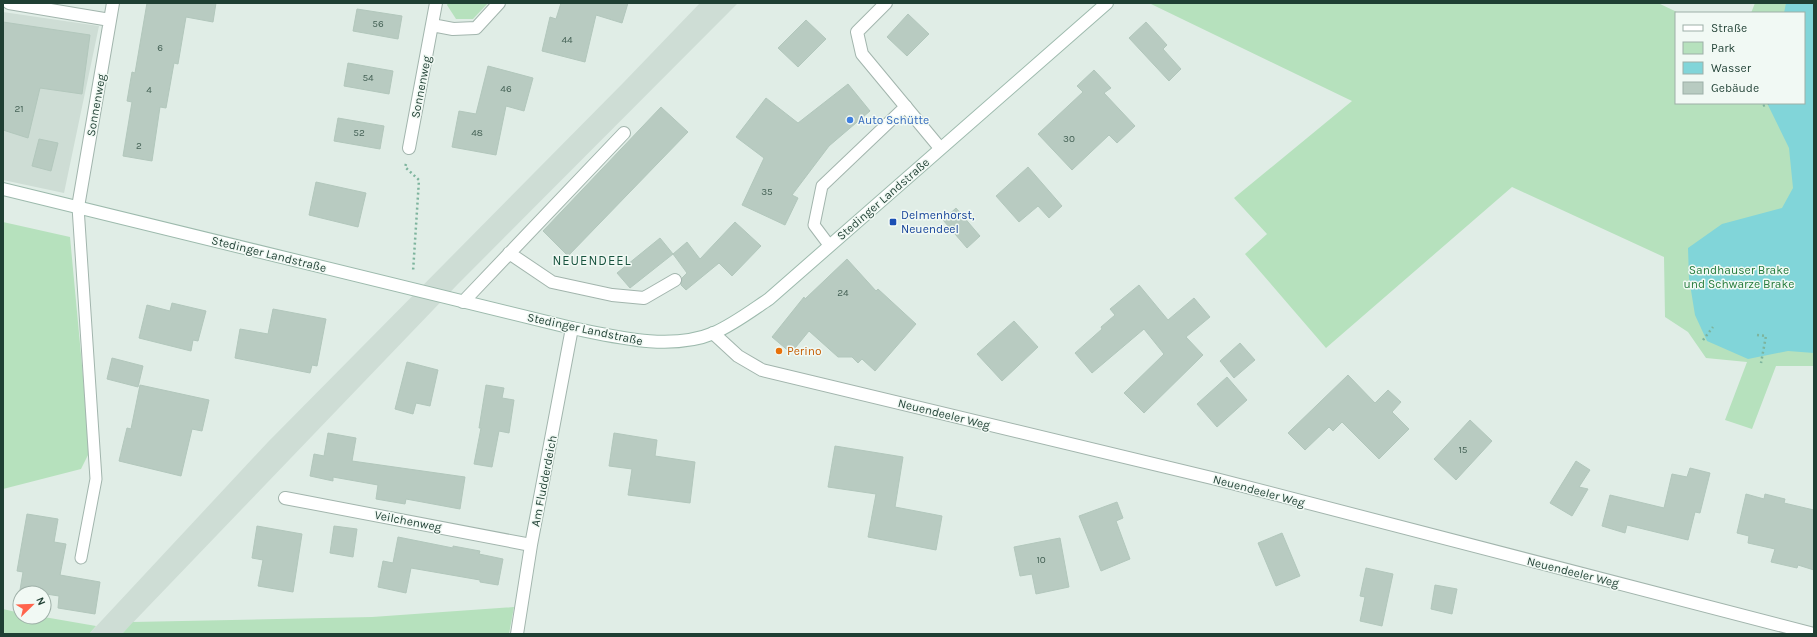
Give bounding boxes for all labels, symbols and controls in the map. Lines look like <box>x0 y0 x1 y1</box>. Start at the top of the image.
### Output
legend <box>1675 12 1805 104</box>
house number: 56 <box>372 18 384 30</box>
text: Straße <box>1711 21 1747 35</box>
house number: 44 <box>561 34 573 46</box>
text: Park <box>1711 41 1736 55</box>
house number: 6 <box>157 42 163 54</box>
street label: Sonnenweg <box>408 54 434 119</box>
text: Wasser <box>1711 61 1752 75</box>
street label: Sonnenweg <box>84 72 108 137</box>
house number: 54 <box>362 72 374 84</box>
text: Gebäude <box>1711 81 1759 95</box>
house number: 46 <box>500 83 512 95</box>
house number: 4 <box>146 84 152 96</box>
house number: 21 <box>14 103 24 115</box>
place label: Auto Schütte <box>858 113 929 127</box>
marker: Auto Schütte <box>845 115 855 125</box>
house number: 52 <box>353 127 365 139</box>
house number: 48 <box>471 127 483 139</box>
house number: 30 <box>1063 133 1075 145</box>
house number: 2 <box>136 140 142 152</box>
street label: Stedinger Landstraße <box>834 155 932 243</box>
house number: 35 <box>761 186 773 198</box>
place label: Delmenhorst, Neuendeel <box>901 208 975 236</box>
marker: Delmenhorst, Neuendeel <box>888 217 898 227</box>
street label: Stedinger Landstraße <box>210 233 328 275</box>
district label: NEUENDEEL <box>552 253 632 268</box>
park label: Sandhauser Brake und Schwarze Brake <box>1684 263 1794 291</box>
house number: 24 <box>837 287 849 299</box>
street label: Stedinger Landstraße <box>526 310 644 348</box>
place label: Perino <box>787 344 822 358</box>
marker: Perino <box>774 346 784 356</box>
street label: Neuendeeler Weg <box>896 396 992 432</box>
street label: Am Fludderdeich <box>528 434 560 528</box>
house number: 15 <box>1459 444 1468 456</box>
street label: Neuendeeler Weg <box>1212 472 1307 510</box>
street label: Veilchenweg <box>373 508 443 534</box>
house number: 10 <box>1036 554 1046 566</box>
street label: Neuendeeler Weg <box>1525 554 1621 590</box>
north arrow <box>12 585 52 625</box>
text: N <box>33 595 48 607</box>

